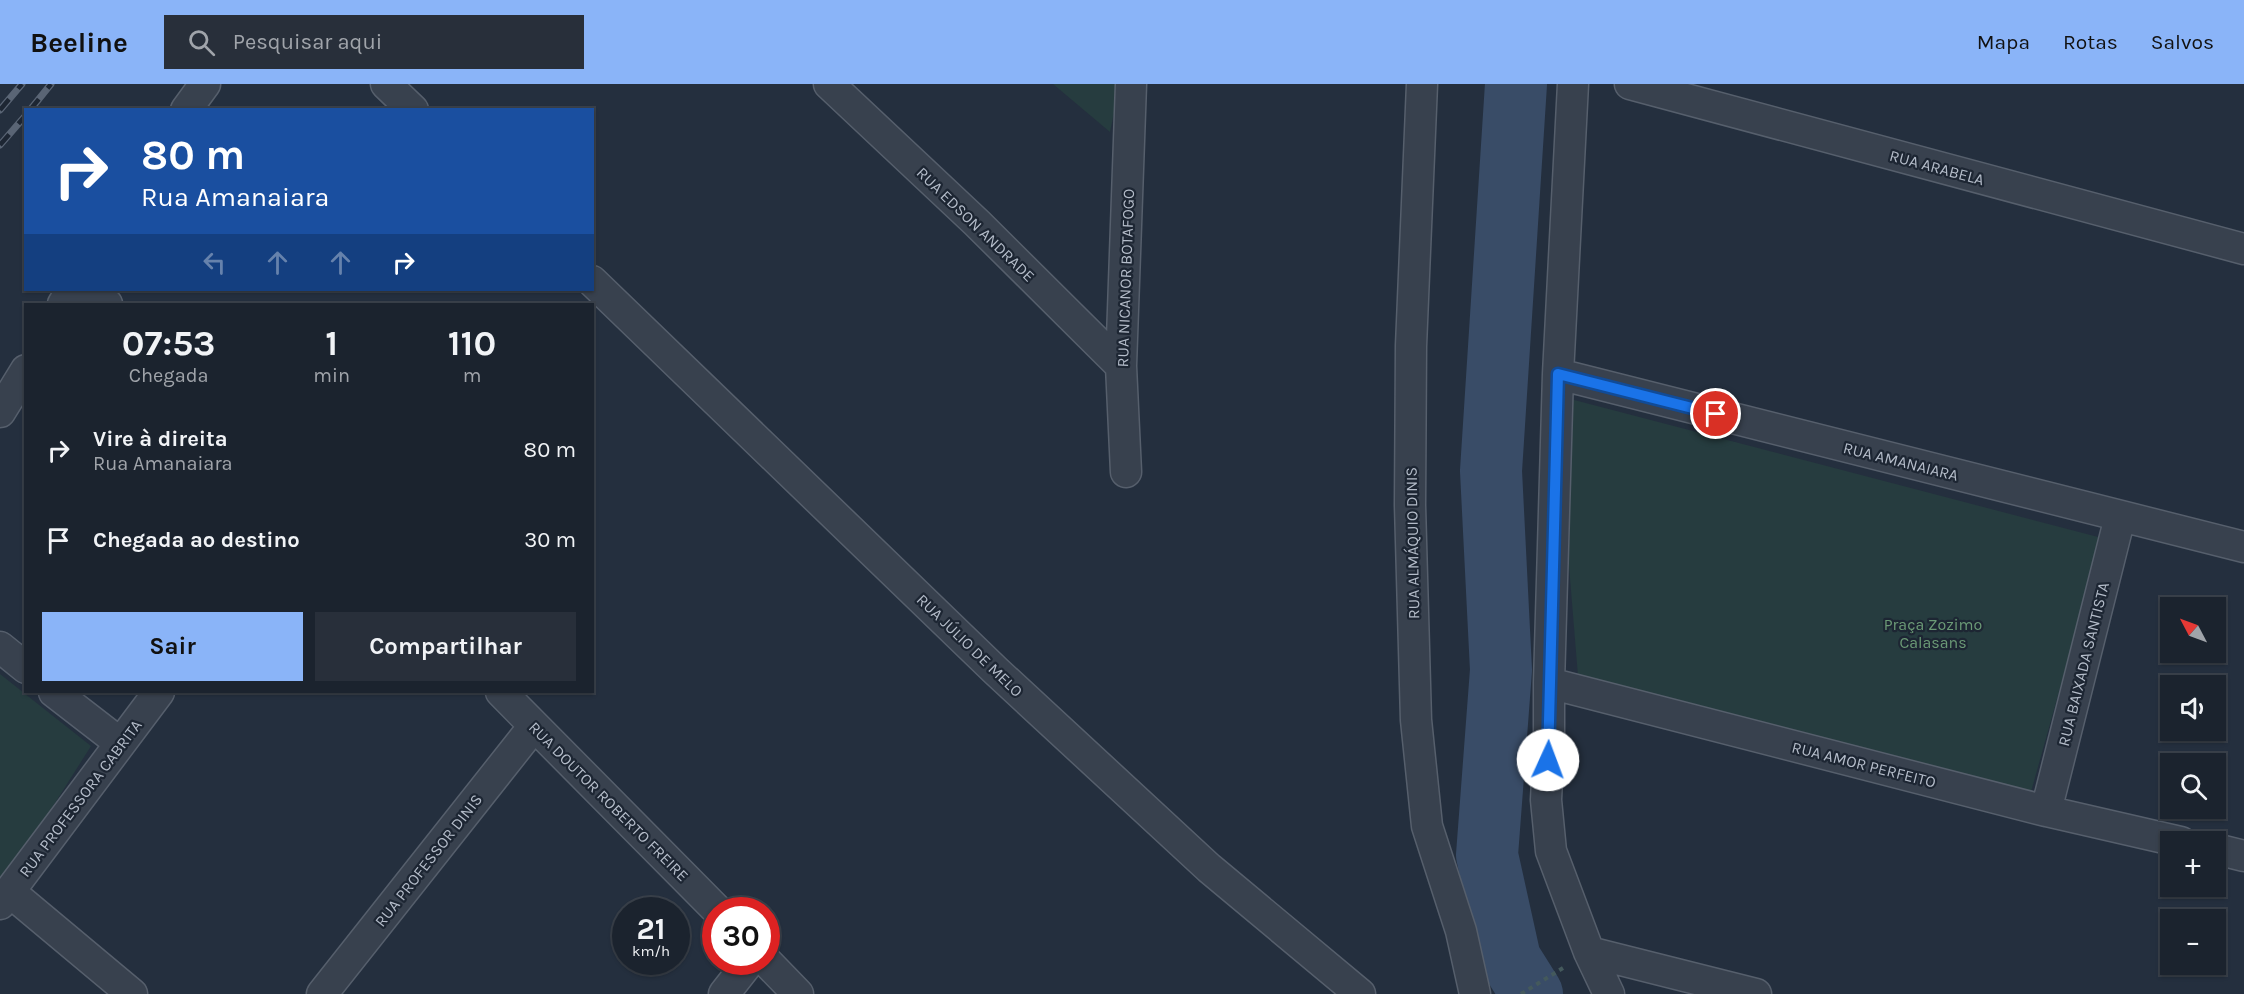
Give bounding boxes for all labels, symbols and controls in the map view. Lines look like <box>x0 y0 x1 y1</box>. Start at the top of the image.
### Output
search box <box>164 15 584 69</box>
text: Beeline <box>30 26 128 59</box>
icon: search <box>185 26 218 59</box>
text: Pesquisar aqui <box>233 29 382 55</box>
text: Mapa <box>1977 30 2030 54</box>
text: Rotas <box>2063 30 2118 54</box>
text: Salvos <box>2151 30 2214 54</box>
text: 80 m <box>141 130 245 180</box>
icon: right <box>42 132 120 210</box>
street label: RUA ARABELA <box>1888 146 1986 189</box>
street label: RUA EDSON ANDRADE <box>913 163 1039 286</box>
text: Rua Amanaiara <box>141 181 330 213</box>
street label: RUA NICANOR BOTAFOGO <box>1113 188 1138 368</box>
icon: left <box>198 246 231 279</box>
icon: ahead <box>261 246 294 279</box>
icon: ahead <box>324 246 357 279</box>
icon: right <box>387 246 420 279</box>
text: 07:53 <box>122 322 216 364</box>
text: 1 <box>325 322 338 364</box>
text: 110 <box>448 322 496 364</box>
text: Chegada <box>129 364 209 387</box>
text: min <box>313 364 350 387</box>
text: m <box>463 364 481 387</box>
pin <box>1690 388 1741 439</box>
icon: arrive <box>1699 397 1732 430</box>
text: Vire à direita <box>93 426 228 452</box>
icon: right <box>42 434 75 467</box>
text: 80 m <box>524 437 576 463</box>
street label: RUA AMANAIARA <box>1841 438 1960 485</box>
text: Rua Amanaiara <box>93 452 233 475</box>
street label: RUA ALMÁQUIO DINIS <box>1402 467 1423 619</box>
icon: arrive <box>42 524 75 557</box>
text: Chegada ao destino <box>93 527 300 553</box>
text: 30 m <box>524 527 576 553</box>
street label: RUA BAIXADA SANTISTA <box>2054 580 2113 748</box>
street label: RUA JÚLIO DE MELO <box>913 590 1027 701</box>
north arrow <box>2160 597 2226 663</box>
map controls <box>2160 597 2226 975</box>
button: Sair <box>42 612 303 681</box>
button: Compartilhar <box>315 612 576 681</box>
park label: Praça Zozimo Calasans <box>1884 615 1982 652</box>
button: sound <box>2160 675 2226 741</box>
street label: RUA PROFESSORA CABRITA <box>15 716 146 881</box>
street label: RUA DOUTOR ROBERTO FREIRE <box>525 718 692 885</box>
position arrow <box>1516 728 1580 792</box>
street label: RUA AMOR PERFEITO <box>1790 737 1938 792</box>
button: search <box>2160 753 2226 819</box>
street label: RUA PROFESSOR DINIS <box>371 790 486 930</box>
button: + <box>2160 831 2226 897</box>
speed limit sign: 30 <box>702 897 780 975</box>
button: − <box>2160 909 2226 975</box>
text: 21 <box>637 911 665 947</box>
text: km/h <box>632 942 670 960</box>

